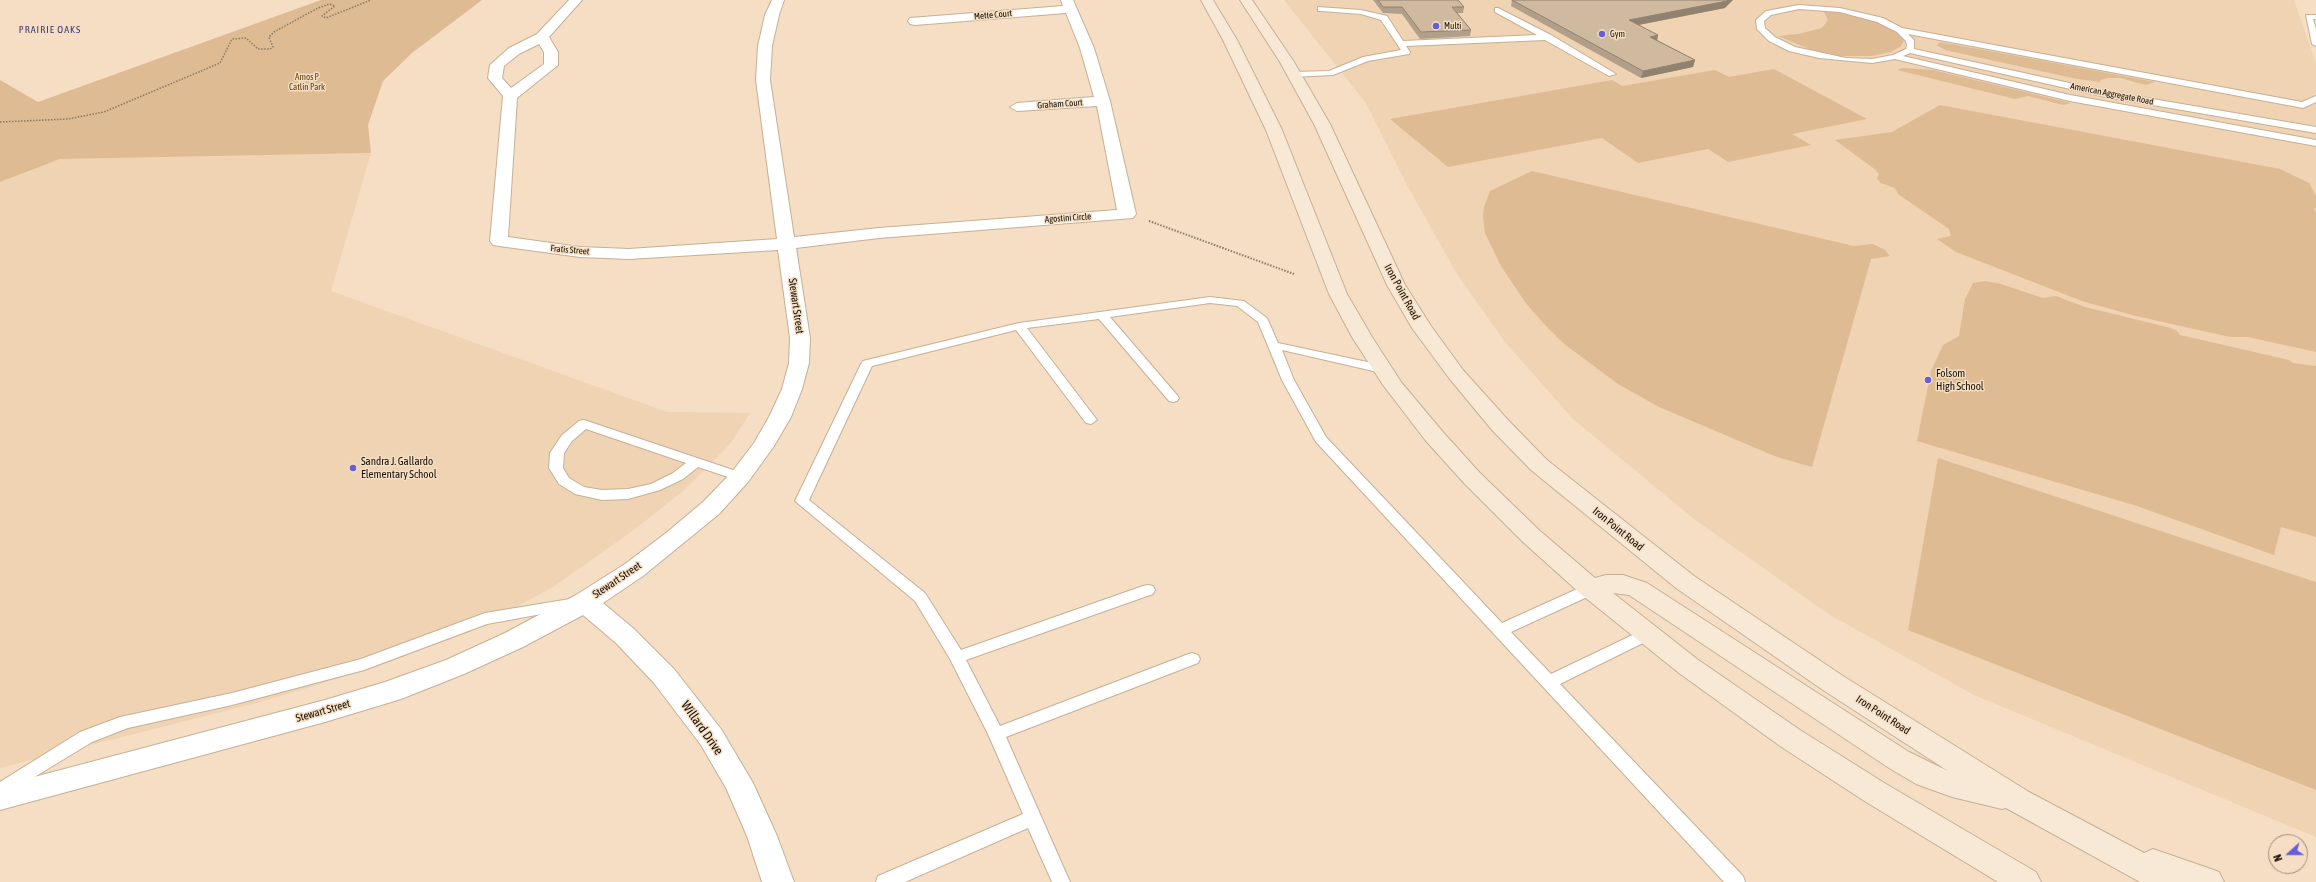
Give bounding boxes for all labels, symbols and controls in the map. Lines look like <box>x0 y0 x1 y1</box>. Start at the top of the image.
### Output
street label: Mette Court <box>973 8 1013 22</box>
marker: Multi <box>1431 21 1441 31</box>
place label: Multi <box>1444 21 1461 31</box>
district label: PRAIRIE OAKS <box>19 24 81 36</box>
marker: Gym <box>1597 29 1607 39</box>
place label: Gym <box>1610 29 1625 39</box>
park label: Amos P Catlin Park <box>289 72 325 93</box>
street label: American Aggregate Road <box>2070 81 2154 107</box>
street label: Graham Court <box>1037 97 1083 111</box>
street label: Agostini Circle <box>1045 211 1091 225</box>
street label: Fratis Street <box>550 243 590 257</box>
street label: Iron Point Road <box>1381 262 1423 322</box>
street label: Stewart Street <box>786 277 806 335</box>
place label: Folsom High School <box>1936 367 1984 393</box>
marker: Folsom High School <box>1923 375 1933 385</box>
place label: Sandra J. Gallardo Elementary School <box>361 455 437 481</box>
marker: Sandra J. Gallardo Elementary School <box>348 463 358 473</box>
street label: Iron Point Road <box>1590 504 1646 554</box>
street label: Stewart Street <box>590 559 644 601</box>
street label: Iron Point Road <box>1853 693 1913 737</box>
street label: Stewart Street <box>294 697 352 725</box>
street label: Willard Drive <box>678 698 726 758</box>
north arrow <box>2268 834 2308 874</box>
text: N <box>2271 853 2284 863</box>

